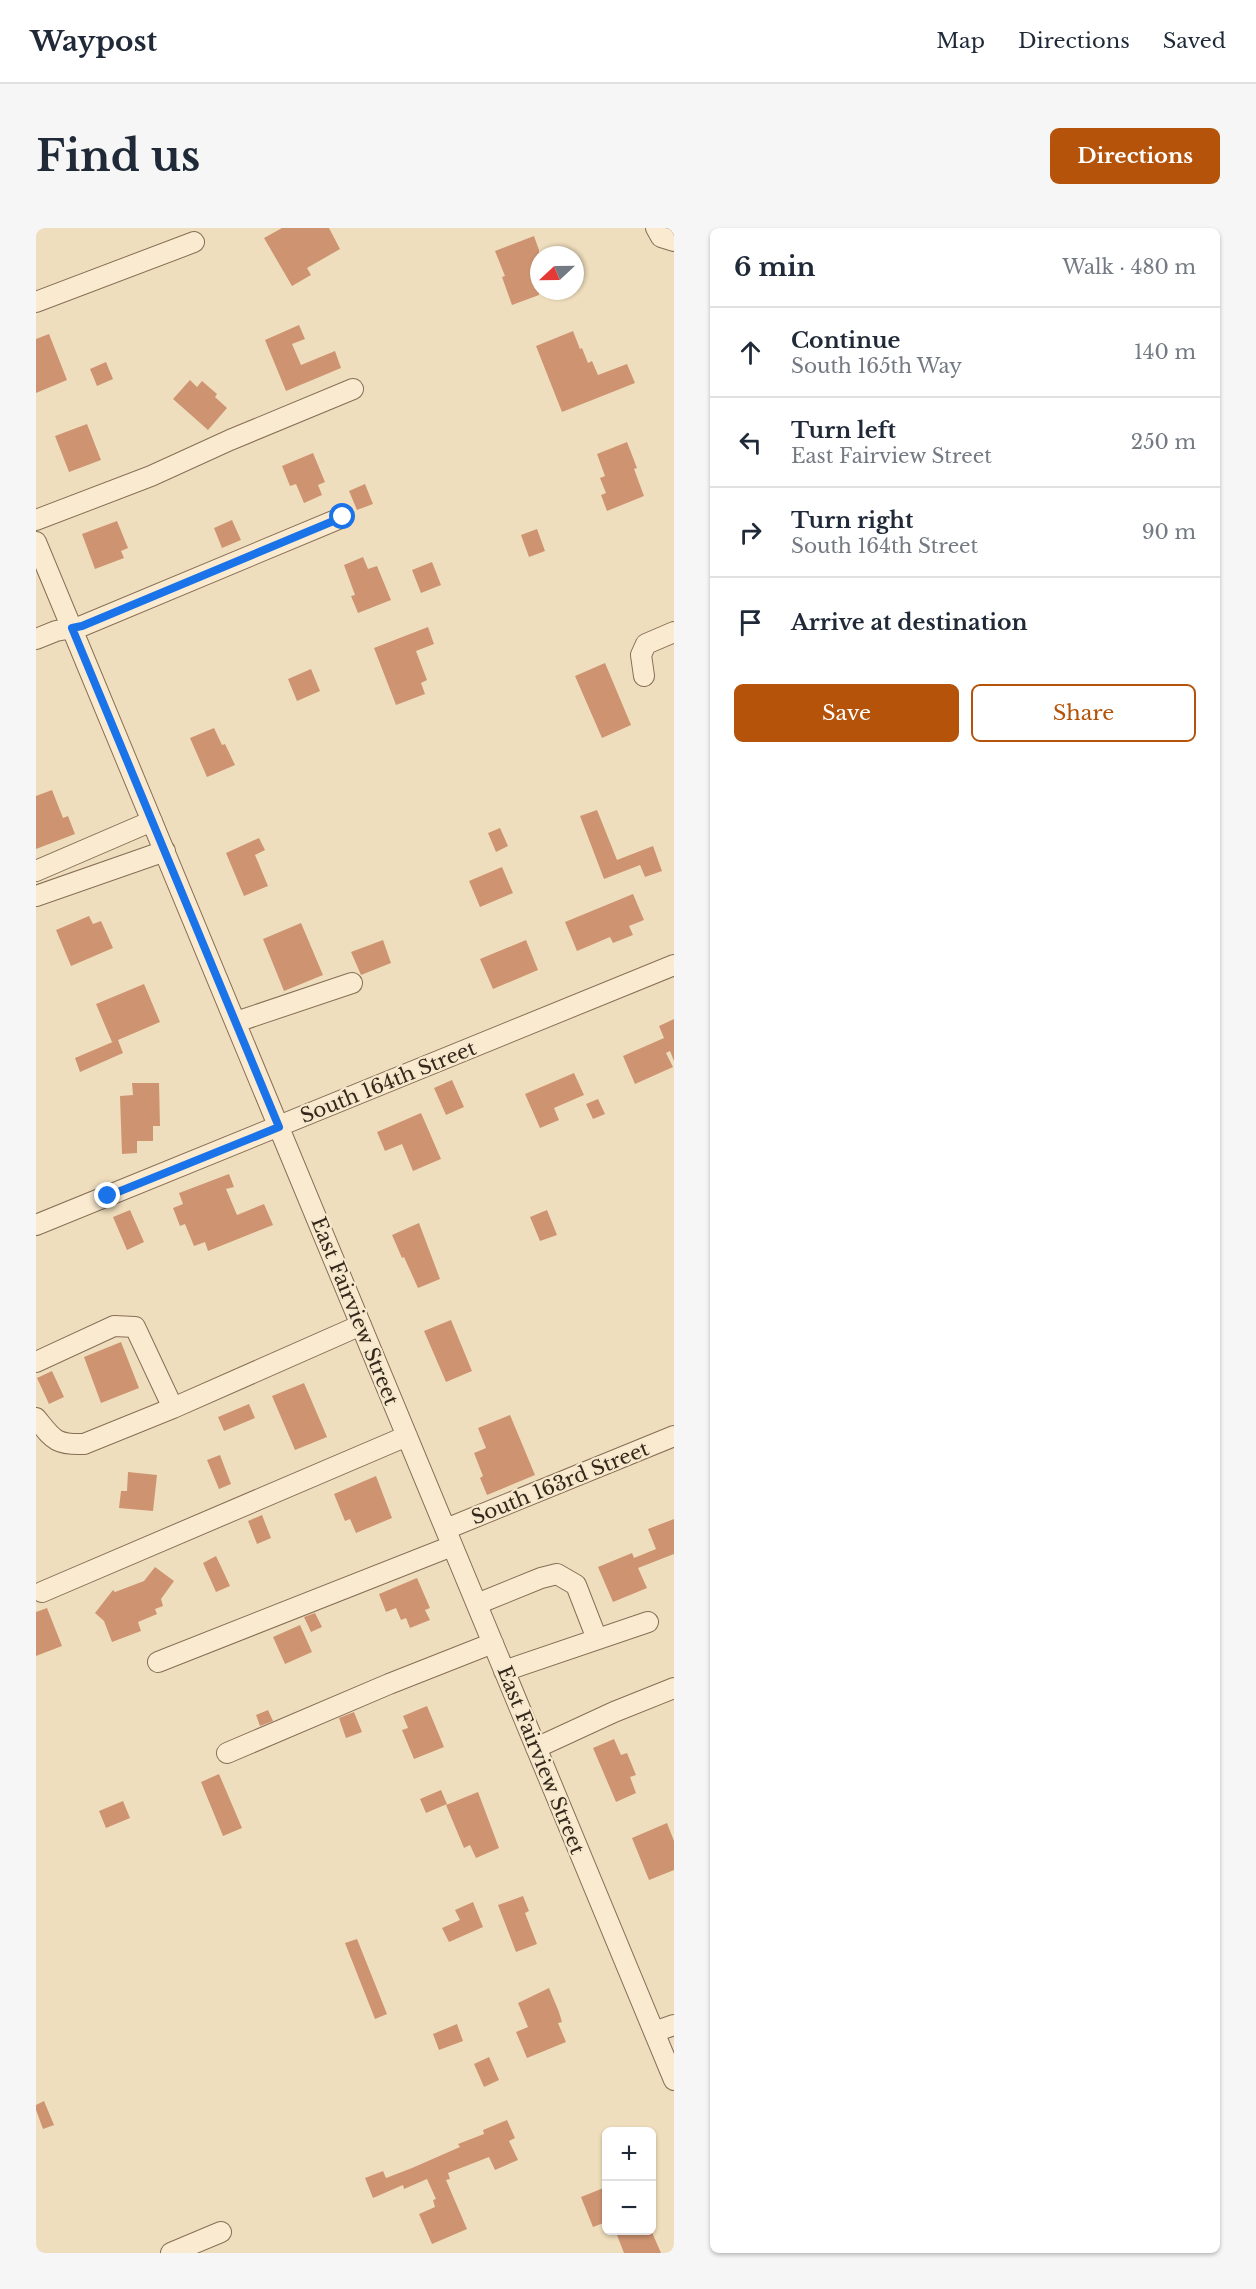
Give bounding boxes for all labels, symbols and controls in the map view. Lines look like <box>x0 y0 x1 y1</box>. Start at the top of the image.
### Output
text: Waypost <box>30 24 157 59</box>
text: Map <box>936 28 985 54</box>
text: Directions <box>1018 28 1130 54</box>
text: Saved <box>1163 28 1226 54</box>
button: Directions <box>1050 128 1220 184</box>
text: Find us <box>36 130 200 182</box>
north arrow <box>530 246 584 300</box>
text: 6 min <box>734 251 815 283</box>
text: Walk · 480 m <box>1062 255 1196 279</box>
text: Continue <box>791 327 900 354</box>
icon: ahead <box>734 336 767 369</box>
text: 140 m <box>1134 340 1196 364</box>
text: South 165th Way <box>791 354 962 378</box>
text: Turn left <box>791 417 896 444</box>
icon: left <box>734 426 767 459</box>
text: 250 m <box>1131 430 1196 454</box>
text: East Fairview Street <box>791 444 992 468</box>
route start <box>329 503 355 529</box>
text: Turn right <box>791 507 913 534</box>
icon: right <box>734 516 767 549</box>
text: 90 m <box>1142 520 1196 544</box>
text: South 164th Street <box>791 534 978 558</box>
icon: arrive <box>734 606 767 639</box>
text: Arrive at destination <box>791 609 1028 636</box>
button: Save <box>734 684 959 742</box>
button: Share <box>971 684 1196 742</box>
street label: South 164th Street <box>297 1036 480 1128</box>
route end <box>94 1182 120 1208</box>
street label: East Fairview Street <box>306 1213 404 1409</box>
street label: South 163rd Street <box>468 1436 653 1530</box>
street label: East Fairview Street <box>492 1662 590 1858</box>
map controls <box>602 2127 656 2235</box>
button: + <box>602 2127 656 2181</box>
button: − <box>602 2181 656 2235</box>

